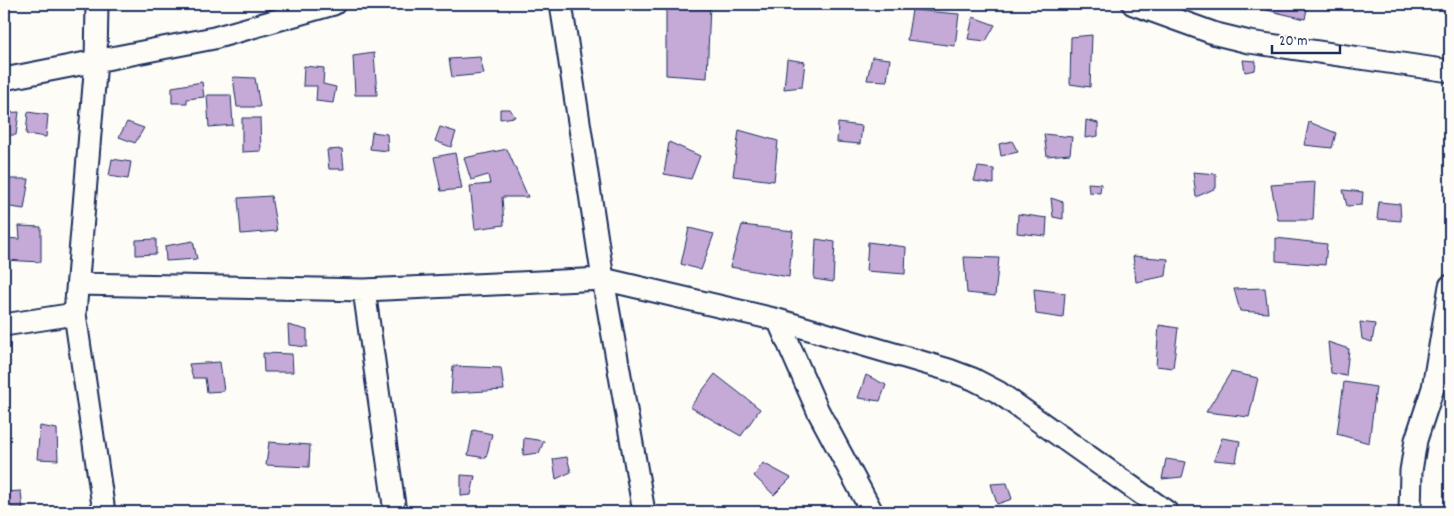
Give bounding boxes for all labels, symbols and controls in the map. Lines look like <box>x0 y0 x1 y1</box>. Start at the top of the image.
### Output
scale bar <box>1272 22 1339 54</box>
text: 20 m <box>1279 31 1307 53</box>

